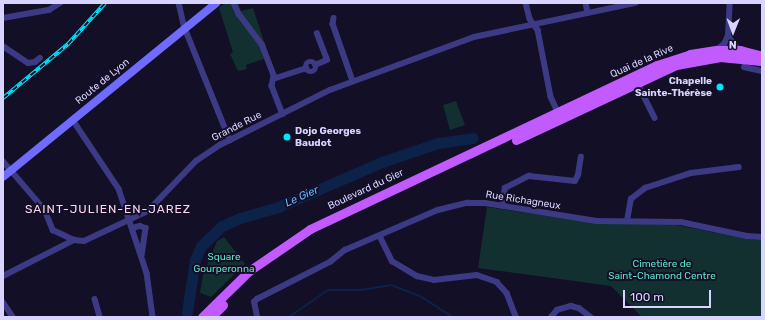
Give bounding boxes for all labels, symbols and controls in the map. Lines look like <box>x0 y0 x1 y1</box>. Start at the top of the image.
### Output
north arrow <box>713 12 753 52</box>
text: N <box>729 38 737 51</box>
street label: Quai de la Rive <box>609 43 675 81</box>
street label: Route de Lyon <box>74 57 132 107</box>
place label: Chapelle Sainte-Thérèse <box>635 75 712 98</box>
marker: Chapelle Sainte-Thérèse <box>715 82 725 92</box>
street label: Grande Rue <box>210 109 264 145</box>
place label: Dojo Georges Baudot <box>295 125 361 148</box>
marker: Dojo Georges Baudot <box>282 132 292 142</box>
street label: Boulevard du Gier <box>326 167 406 213</box>
water label: Le Gier <box>283 184 321 210</box>
street label: Rue Richagneux <box>485 189 561 213</box>
district label: SAINT-JULIEN-EN-JAREZ <box>25 203 191 217</box>
park label: Square Gourperonna <box>193 251 255 274</box>
park label: Cimetière de Saint-Chamond Centre <box>608 258 716 282</box>
scale bar <box>625 282 713 308</box>
text: 100 m <box>630 290 664 304</box>

